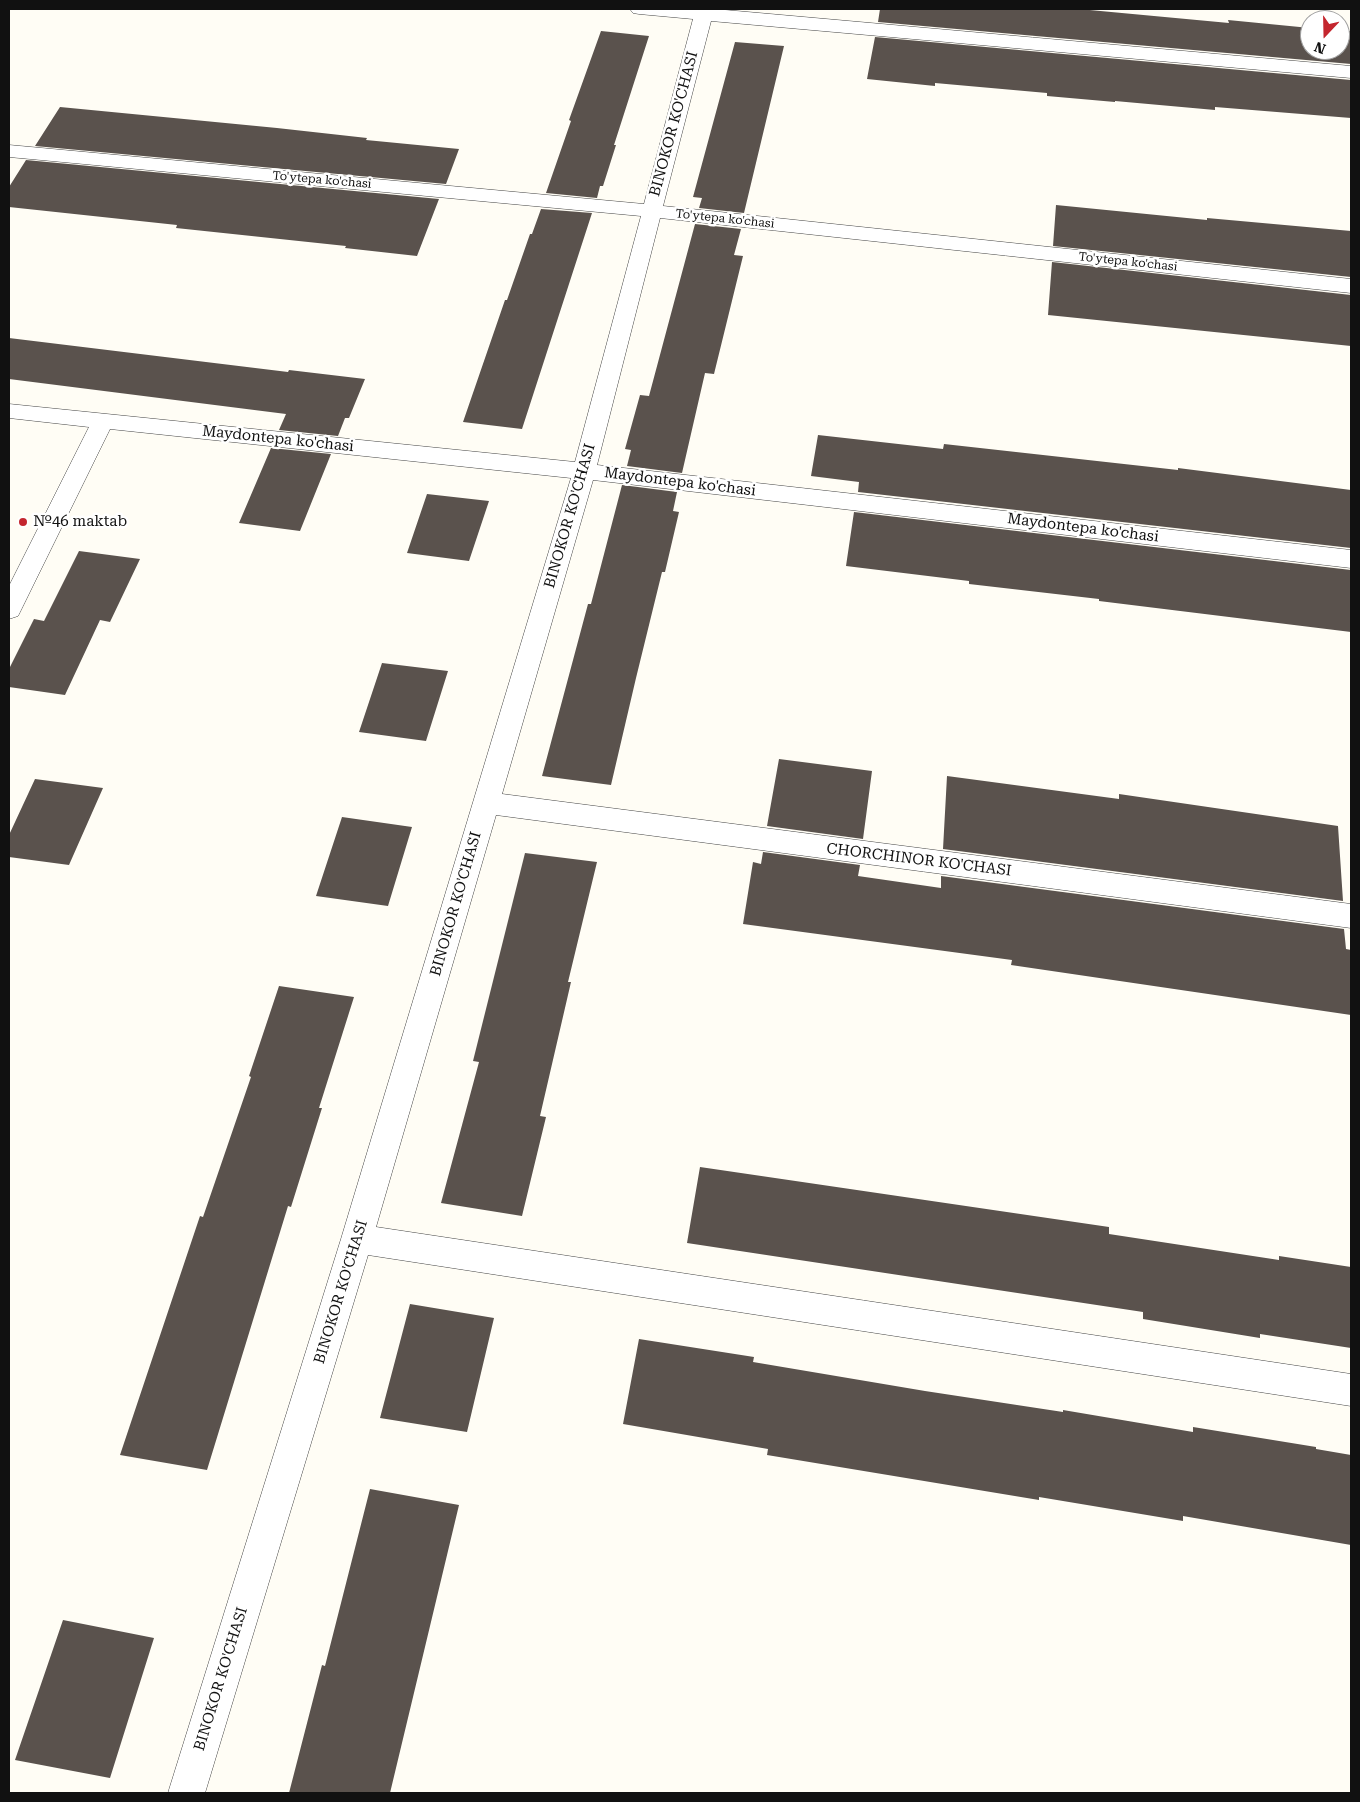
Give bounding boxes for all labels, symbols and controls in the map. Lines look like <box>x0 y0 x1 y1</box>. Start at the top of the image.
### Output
north arrow <box>1300 10 1350 60</box>
text: N <box>1312 39 1328 57</box>
street label: BINOKOR KO'CHASI <box>646 49 702 199</box>
street label: To'ytepa ko'chasi <box>272 169 372 191</box>
street label: To'ytepa ko'chasi <box>675 207 775 231</box>
street label: To'ytepa ko'chasi <box>1078 250 1178 274</box>
street label: Maydontepa ko'chasi <box>201 422 355 456</box>
street label: BINOKOR KO'CHASI <box>541 442 599 590</box>
street label: Maydontepa ko'chasi <box>603 464 757 500</box>
street label: Maydontepa ko'chasi <box>1006 510 1160 546</box>
place label: №46 maktab <box>33 513 127 531</box>
marker: №46 maktab <box>17 516 29 528</box>
street label: BINOKOR KO'CHASI <box>427 830 485 978</box>
street label: CHORCHINOR KO'CHASI <box>826 840 1012 880</box>
street label: BINOKOR KO'CHASI <box>311 1218 371 1366</box>
street label: BINOKOR KO'CHASI <box>191 1605 251 1753</box>

